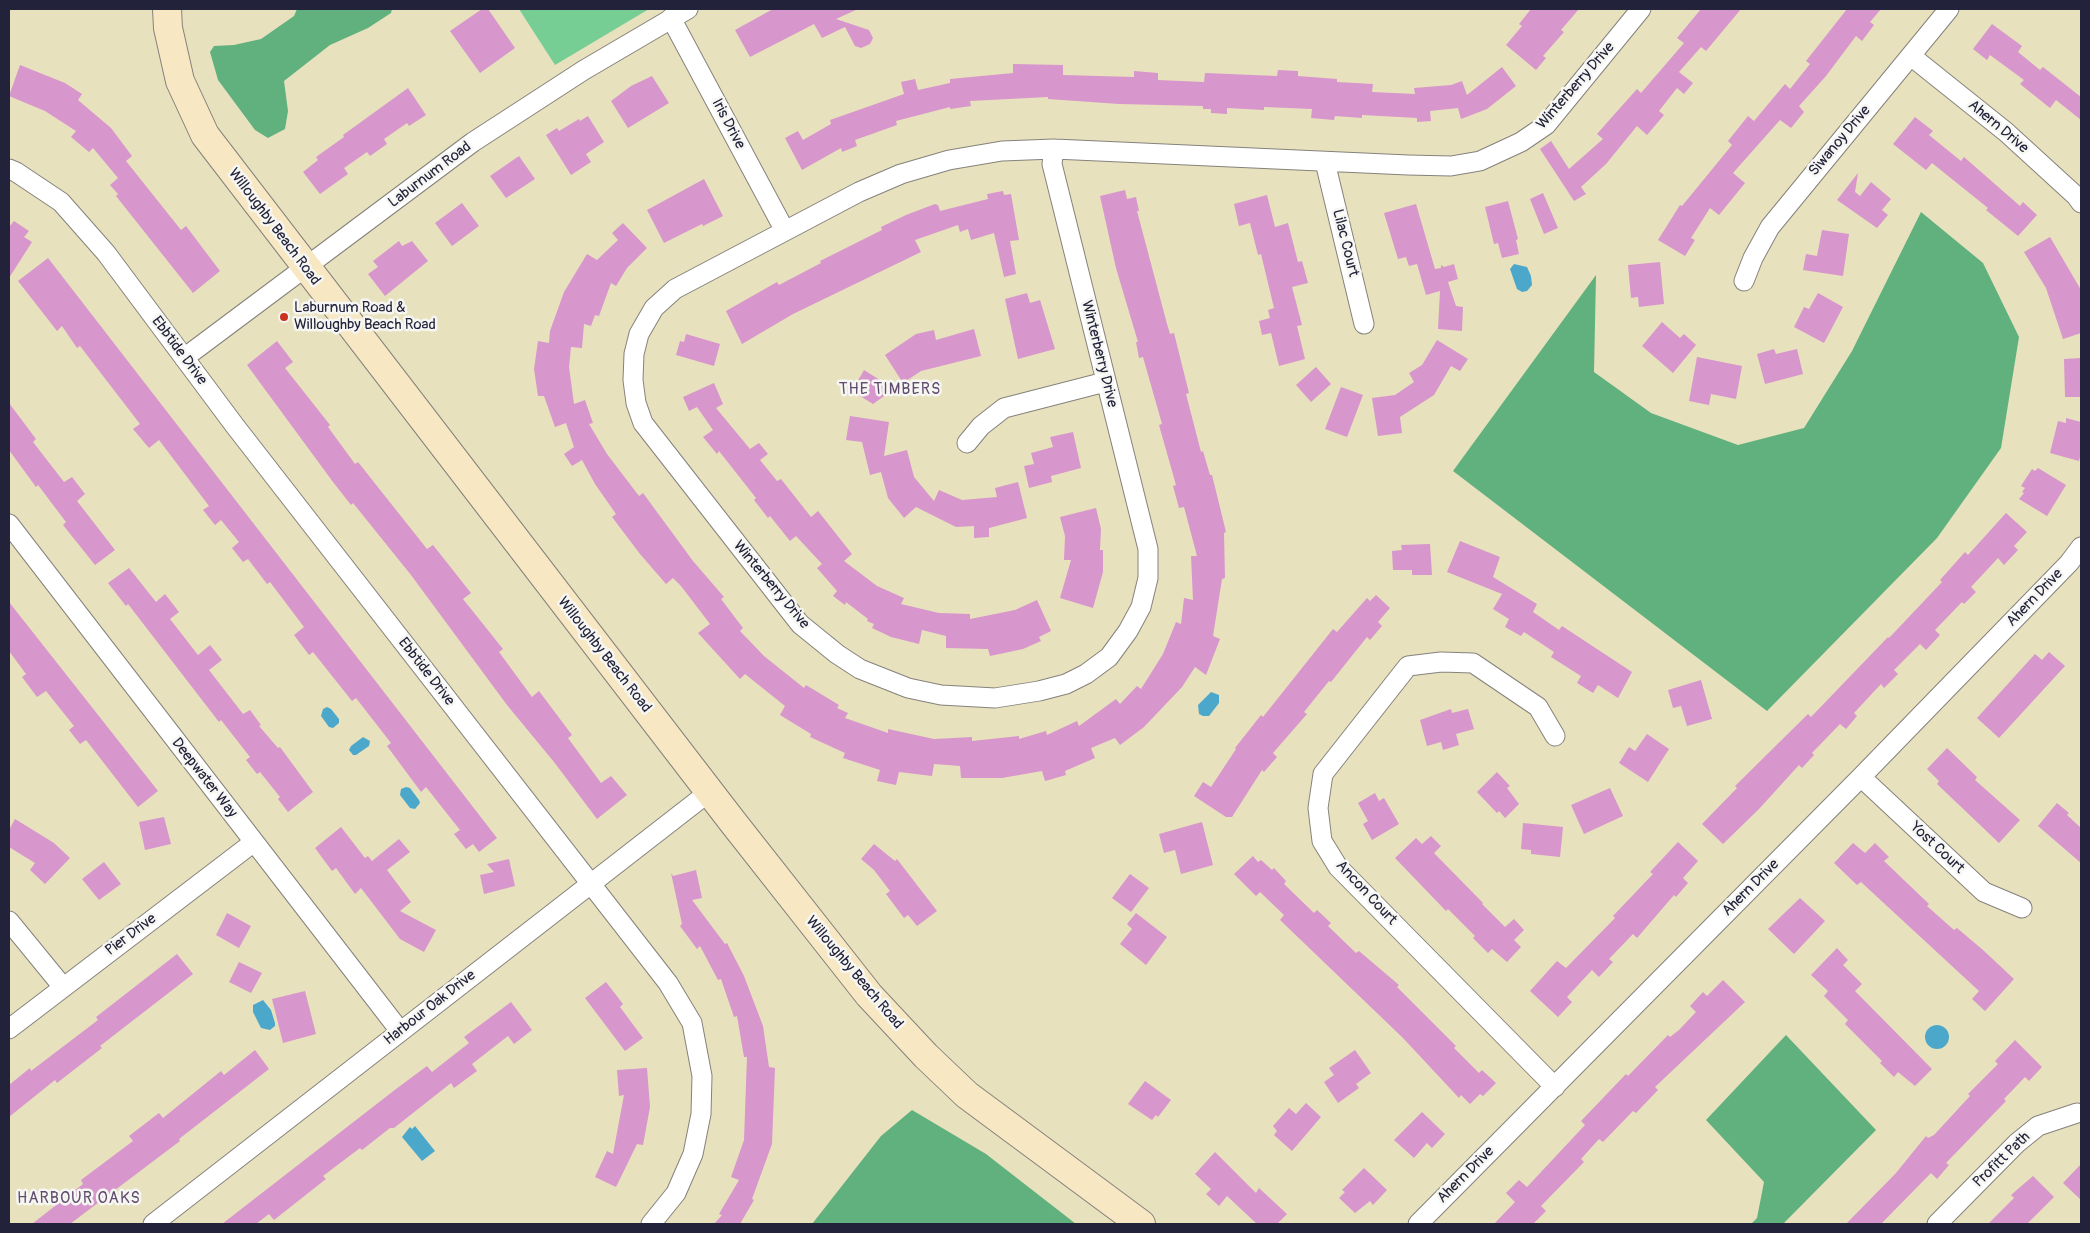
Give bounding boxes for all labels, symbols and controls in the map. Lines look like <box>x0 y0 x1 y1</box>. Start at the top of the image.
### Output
street label: Winterberry Drive <box>1533 39 1619 133</box>
street label: Iris Drive <box>707 96 749 152</box>
street label: Ahern Drive <box>1964 97 2032 157</box>
street label: Siwanoy Drive <box>1805 102 1875 180</box>
street label: Laburnum Road <box>385 138 475 212</box>
street label: Willoughby Beach Road <box>224 165 324 289</box>
street label: Lilac Court <box>1328 207 1362 279</box>
place label: Laburnum Road & Willoughby Beach Road <box>294 299 436 334</box>
street label: Winterberry Drive <box>1077 299 1121 409</box>
marker: Laburnum Road & Willoughby Beach Road <box>278 311 290 323</box>
street label: Ebbtide Drive <box>147 313 211 389</box>
district label: THE TIMBERS <box>837 380 943 400</box>
street label: Winterberry Drive <box>729 537 813 633</box>
street label: Ahern Drive <box>2003 565 2067 631</box>
street label: Willoughby Beach Road <box>553 594 655 716</box>
street label: Ebbtide Drive <box>394 634 458 710</box>
street label: Deepwater Way <box>167 735 241 821</box>
street label: Yost Court <box>1906 818 1968 878</box>
street label: Ahern Drive <box>1719 856 1783 920</box>
street label: Ancon Court <box>1332 857 1400 929</box>
street label: Pier Drive <box>102 910 160 960</box>
street label: Willoughby Beach Road <box>802 913 906 1033</box>
street label: Harbour Oak Drive <box>381 967 479 1049</box>
street label: Profitt Path <box>1970 1128 2034 1192</box>
street label: Ahern Drive <box>1434 1143 1498 1207</box>
district label: HARBOUR OAKS <box>16 1189 142 1209</box>

